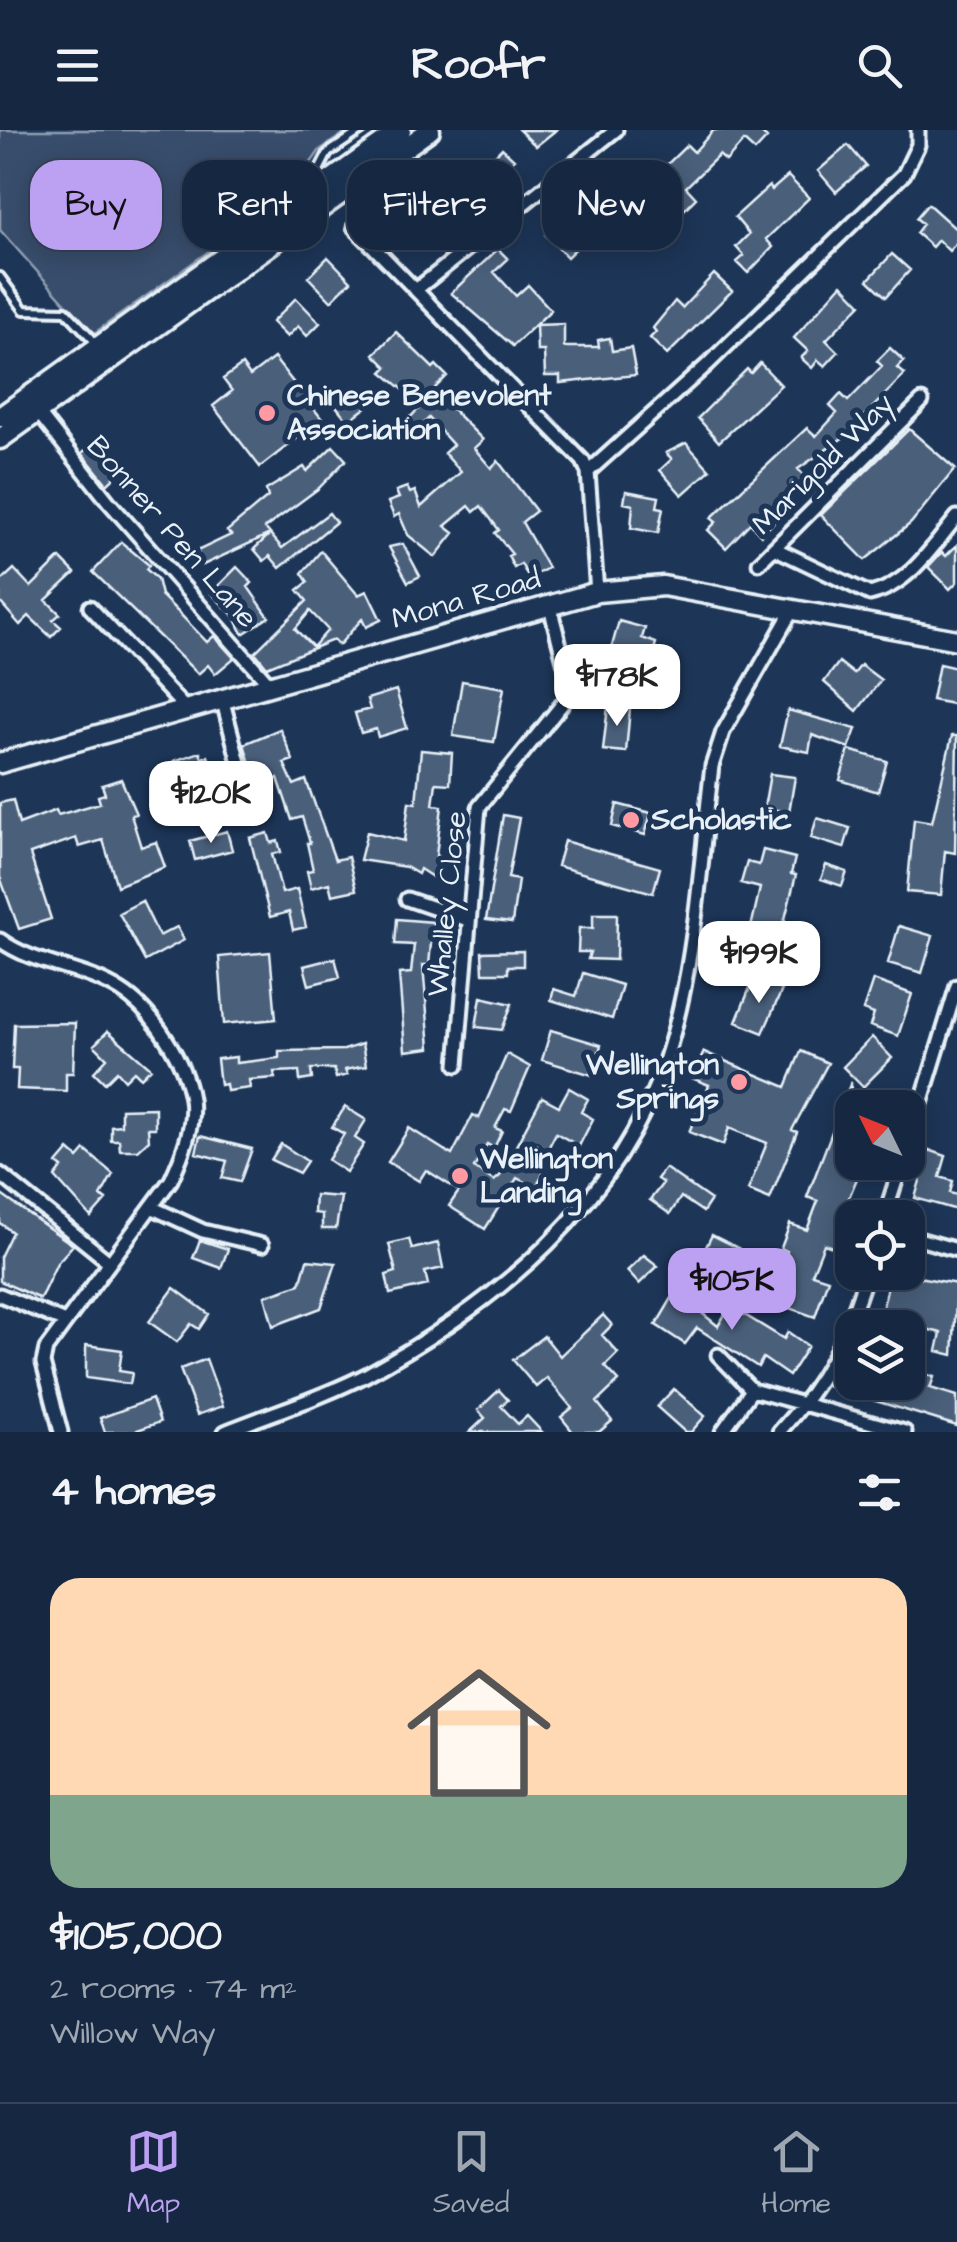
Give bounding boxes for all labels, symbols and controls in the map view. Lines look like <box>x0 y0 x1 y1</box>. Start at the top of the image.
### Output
text: Roofr <box>411 34 546 96</box>
icon: menu <box>50 38 105 93</box>
icon: search <box>852 38 907 93</box>
chip: Buy <box>30 160 162 250</box>
chip: Rent <box>182 160 327 250</box>
chip: Filters <box>347 160 522 250</box>
chip: New <box>542 160 682 250</box>
place label: Chinese Benevolent Association <box>287 375 552 451</box>
street label: Marigold Way <box>743 384 904 545</box>
marker: Chinese Benevolent Association <box>256 402 278 424</box>
street label: Bonner Pen Lane <box>77 427 267 637</box>
street label: Mona Road <box>387 558 545 640</box>
pin: $178K <box>547 644 687 729</box>
text: $178K <box>576 654 658 699</box>
pin: $120K <box>141 761 281 846</box>
text: $120K <box>171 771 251 816</box>
place label: Scholastic <box>650 799 792 841</box>
street label: Whalley Close <box>416 809 479 999</box>
marker: Scholastic <box>620 809 642 831</box>
pin: $199K <box>689 921 829 1006</box>
text: $199K <box>720 931 798 976</box>
place label: Wellington Springs <box>585 1044 719 1122</box>
marker: Wellington Springs <box>728 1071 750 1093</box>
north arrow <box>835 1090 925 1180</box>
map controls <box>835 1090 925 1400</box>
place label: Wellington Landing <box>479 1138 613 1216</box>
marker: Wellington Landing <box>449 1165 471 1187</box>
button: locate <box>835 1200 925 1290</box>
pin: $105K <box>662 1248 802 1333</box>
text: $105K <box>690 1258 774 1303</box>
button: layers <box>835 1310 925 1400</box>
text: 4 homes <box>50 1463 216 1521</box>
icon: filters <box>852 1465 907 1520</box>
icon: home <box>389 1643 569 1823</box>
text: $105,000 <box>50 1908 222 1966</box>
text: 2 rooms · 74 m² <box>50 1966 297 2011</box>
text: Willow Way <box>50 2011 216 2056</box>
tab: Map <box>126 2124 181 2223</box>
tab: Saved <box>433 2124 509 2223</box>
tab: Home <box>761 2124 831 2223</box>

